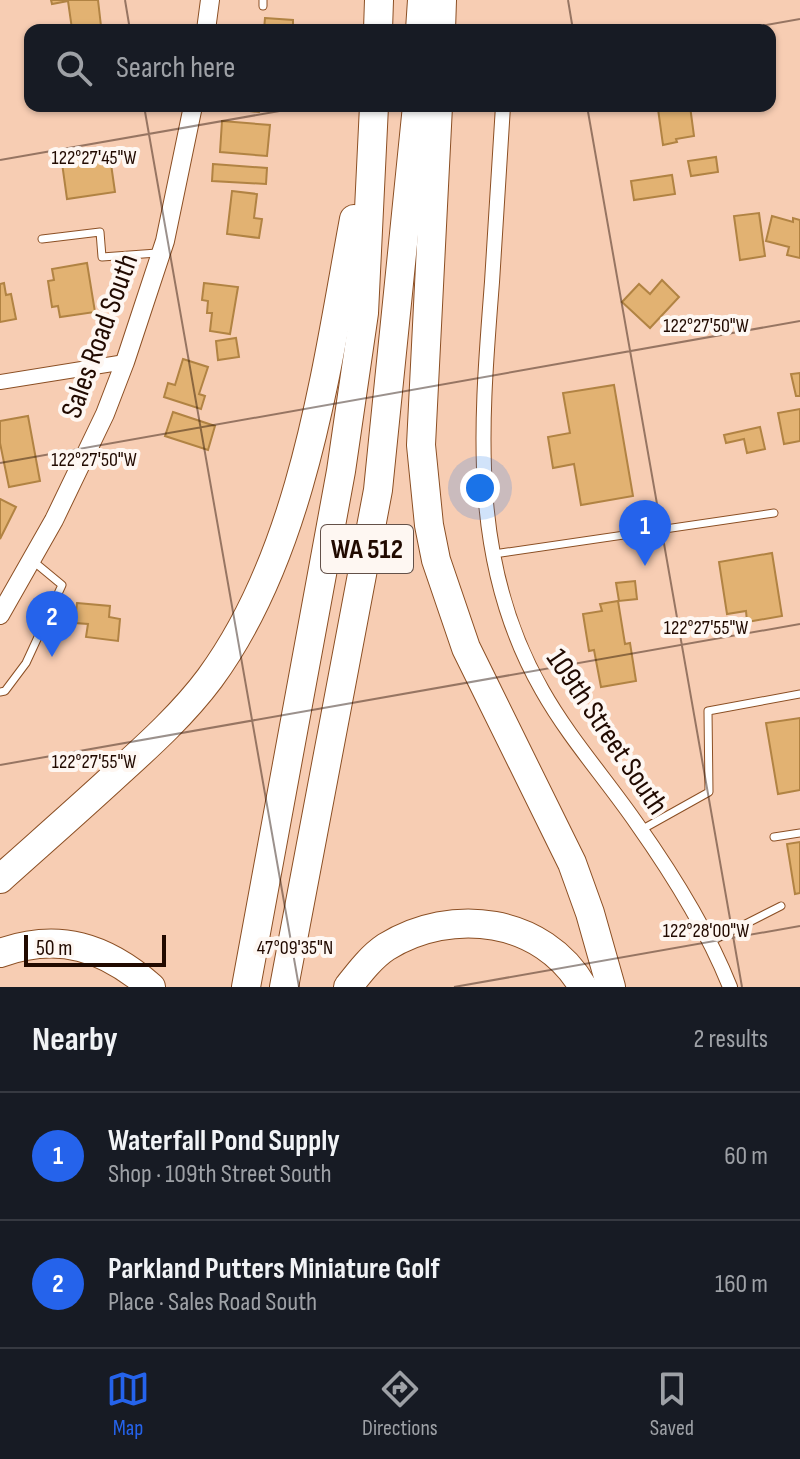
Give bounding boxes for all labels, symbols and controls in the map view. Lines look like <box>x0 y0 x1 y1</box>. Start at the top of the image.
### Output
search box <box>24 24 776 112</box>
icon: search <box>52 46 96 90</box>
text: Search here <box>116 50 235 86</box>
text: 122°27'45"W <box>52 146 136 170</box>
street label: Sales Road South <box>54 249 146 423</box>
text: 122°27'50"W <box>663 314 749 338</box>
text: 122°27'50"W <box>51 448 137 472</box>
your location <box>460 468 500 508</box>
pin: 1 <box>619 500 671 566</box>
road number: WA 512 <box>321 525 413 573</box>
pin: 2 <box>26 591 78 657</box>
text: 122°27'55"W <box>664 616 748 640</box>
street label: 109th Street South <box>538 642 676 822</box>
text: 122°27'55"W <box>52 750 136 774</box>
text: 122°28'00"W <box>663 919 749 943</box>
scale bar <box>24 931 166 967</box>
text: 50 m <box>36 935 72 962</box>
text: 47°09'35"N <box>257 936 333 960</box>
text: Nearby <box>32 1019 118 1060</box>
text: 2 results <box>694 1024 768 1055</box>
text: Waterfall Pond Supply <box>108 1123 340 1159</box>
text: 1 <box>53 1141 63 1172</box>
text: 60 m <box>724 1141 768 1172</box>
text: Shop · 109th Street South <box>108 1159 332 1190</box>
text: Parkland Putters Miniature Golf <box>108 1251 440 1287</box>
text: 2 <box>52 1269 64 1300</box>
text: 160 m <box>715 1269 768 1300</box>
text: Place · Sales Road South <box>108 1287 317 1318</box>
tab: Map <box>106 1367 150 1442</box>
tab: Directions <box>362 1367 438 1442</box>
tab: Saved <box>650 1367 694 1442</box>

